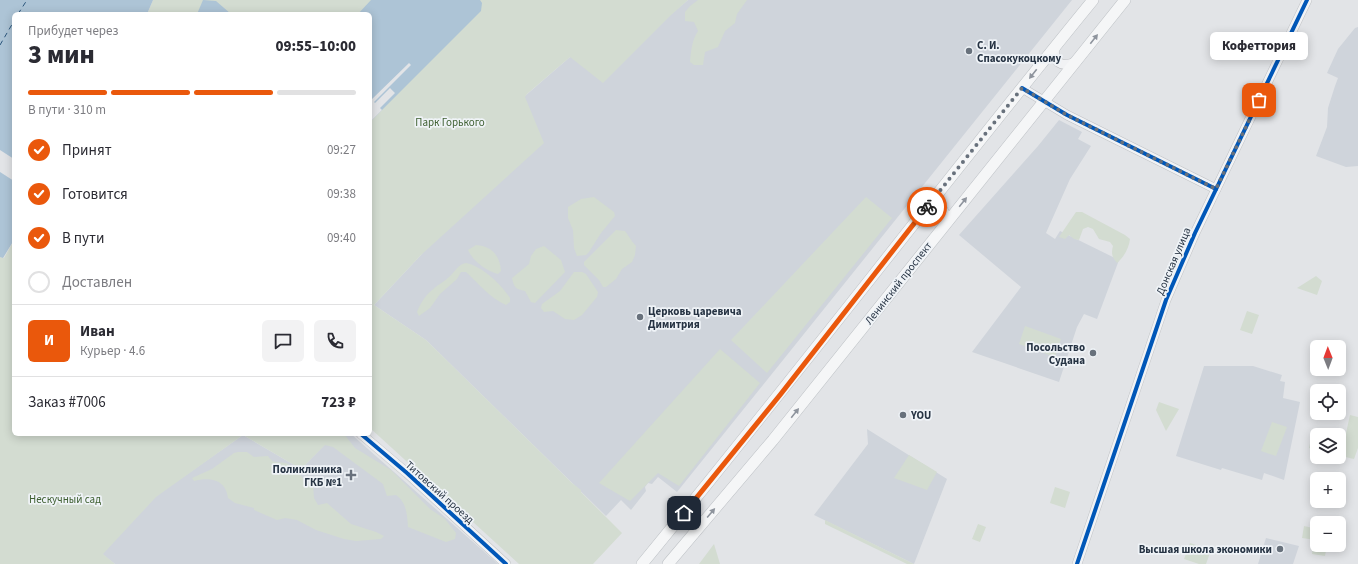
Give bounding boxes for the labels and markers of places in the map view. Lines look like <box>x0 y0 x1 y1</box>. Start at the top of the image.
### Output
callout: Кофеттория <box>1210 32 1308 60</box>
place label: С. И. Спасокукоцкому <box>977 38 1062 66</box>
marker: С. И. Спасокукоцкому <box>964 46 974 56</box>
pin <box>1242 83 1276 117</box>
place label: Церковь царевича Димитрия <box>648 304 742 332</box>
marker: Церковь царевича Димитрия <box>635 312 645 322</box>
place label: Посольство Судана <box>1026 340 1085 368</box>
marker: Посольство Судана <box>1088 348 1098 358</box>
place label: YOU <box>910 408 931 423</box>
marker: YOU <box>898 410 908 420</box>
place label: Поликлиника ГКБ №1 <box>273 462 342 490</box>
marker: Поликлиника ГКБ №1 <box>345 469 357 481</box>
pin <box>667 496 701 530</box>
place label: Высшая школа экономики <box>1139 542 1272 557</box>
marker: Высшая школа экономики <box>1275 544 1285 554</box>

